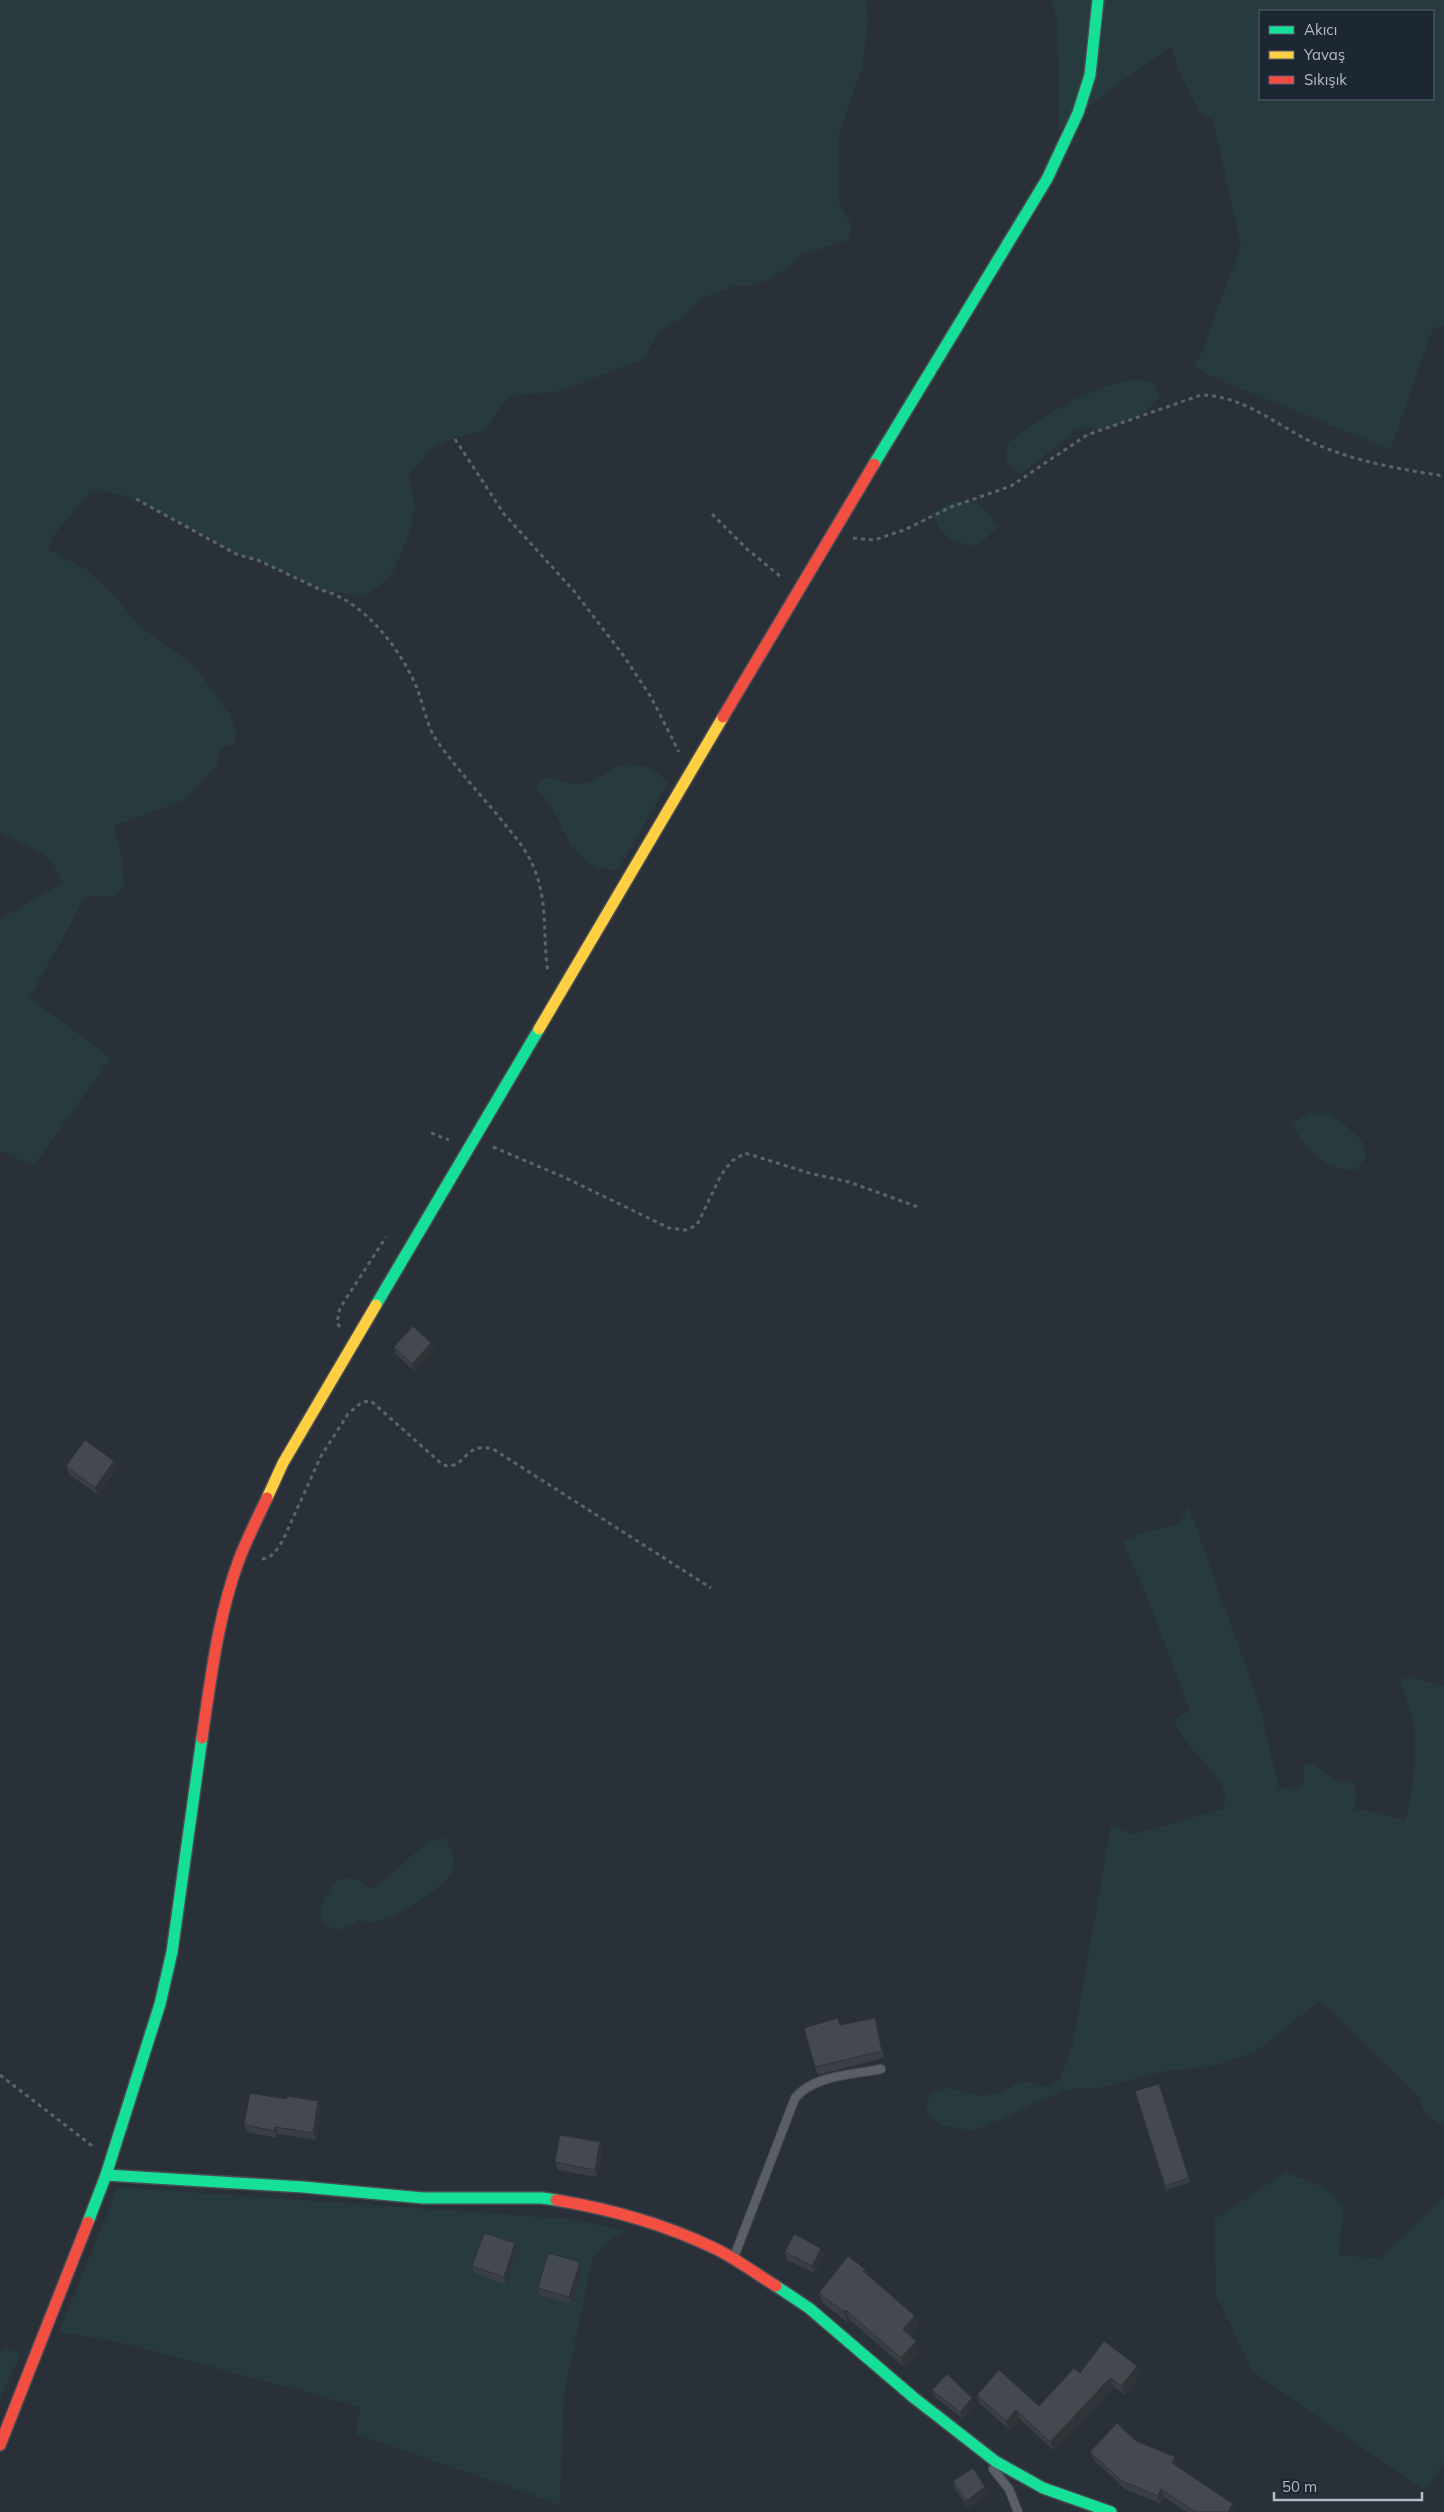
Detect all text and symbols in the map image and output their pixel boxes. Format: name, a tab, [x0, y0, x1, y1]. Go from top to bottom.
legend	[1259, 10, 1434, 100]
text: Akıcı	[1304, 20, 1337, 39]
text: Yavaş	[1303, 45, 1345, 64]
text: Sıkışık	[1304, 70, 1347, 89]
scale bar	[1274, 2470, 1422, 2502]
text: 50 m	[1282, 2477, 1317, 2496]

